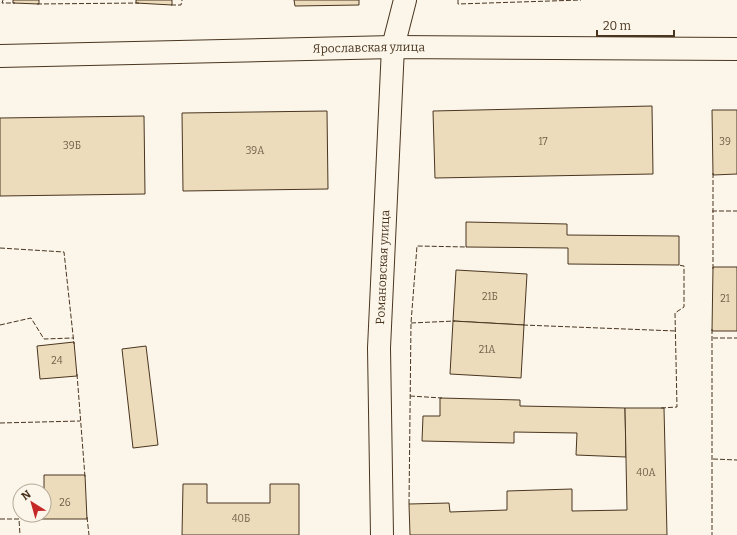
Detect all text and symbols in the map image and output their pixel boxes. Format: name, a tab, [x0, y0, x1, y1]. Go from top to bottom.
scale bar	[597, 12, 674, 38]
text: 20 m	[603, 19, 632, 33]
street label: Ярославская улица	[313, 40, 426, 56]
house number: 17	[539, 136, 547, 148]
house number: 39	[719, 136, 731, 148]
house number: 39Б	[63, 140, 81, 152]
house number: 39А	[246, 145, 265, 157]
street label: Романовская улица	[373, 209, 392, 325]
house number: 21Б	[482, 291, 498, 303]
house number: 21	[720, 293, 730, 305]
house number: 21А	[479, 344, 496, 356]
house number: 24	[51, 355, 63, 367]
house number: 40А	[636, 467, 657, 479]
north arrow	[12, 483, 52, 523]
text: N	[19, 487, 34, 503]
house number: 26	[59, 497, 71, 509]
house number: 40Б	[232, 513, 250, 525]

